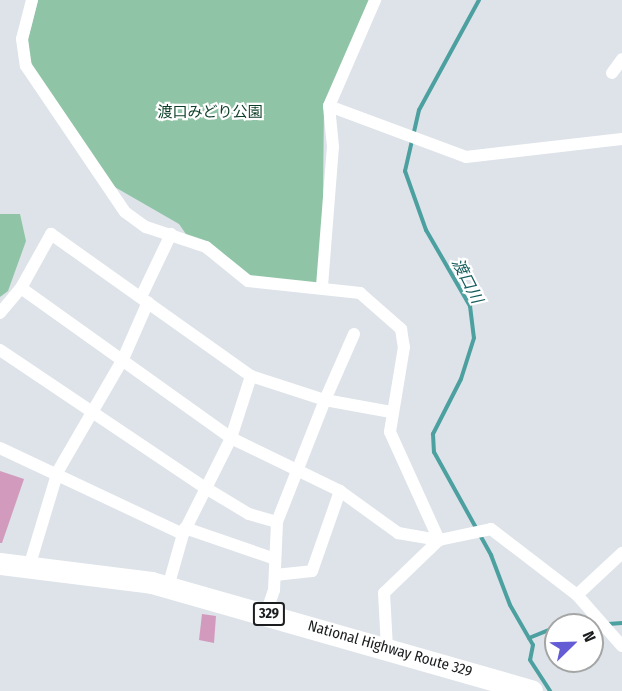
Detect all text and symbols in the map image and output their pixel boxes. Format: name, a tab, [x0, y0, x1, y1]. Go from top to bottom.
park label: 渡口みどり公園	[158, 104, 262, 122]
water label: 渡口川	[448, 255, 486, 307]
road number: 329	[252, 603, 286, 625]
north arrow	[544, 613, 604, 673]
street label: National Highway Route 329	[306, 617, 474, 681]
text: N	[579, 628, 600, 645]

